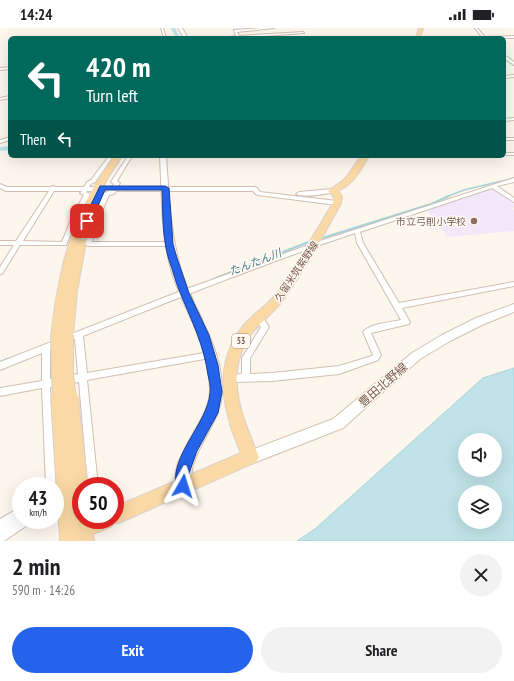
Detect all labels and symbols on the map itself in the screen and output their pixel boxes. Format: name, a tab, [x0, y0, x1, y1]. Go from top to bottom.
pin	[70, 204, 104, 238]
place label: 市立弓削小学校	[396, 215, 466, 228]
marker: 市立弓削小学校	[469, 216, 479, 226]
street label: 久留米筑紫野線	[271, 239, 321, 304]
water label: たんたん川	[227, 245, 284, 278]
road number: 53	[232, 334, 250, 348]
street label: 豊田北野線	[355, 359, 410, 410]
position arrow	[162, 465, 204, 507]
speed limit sign: 50	[72, 477, 124, 529]

